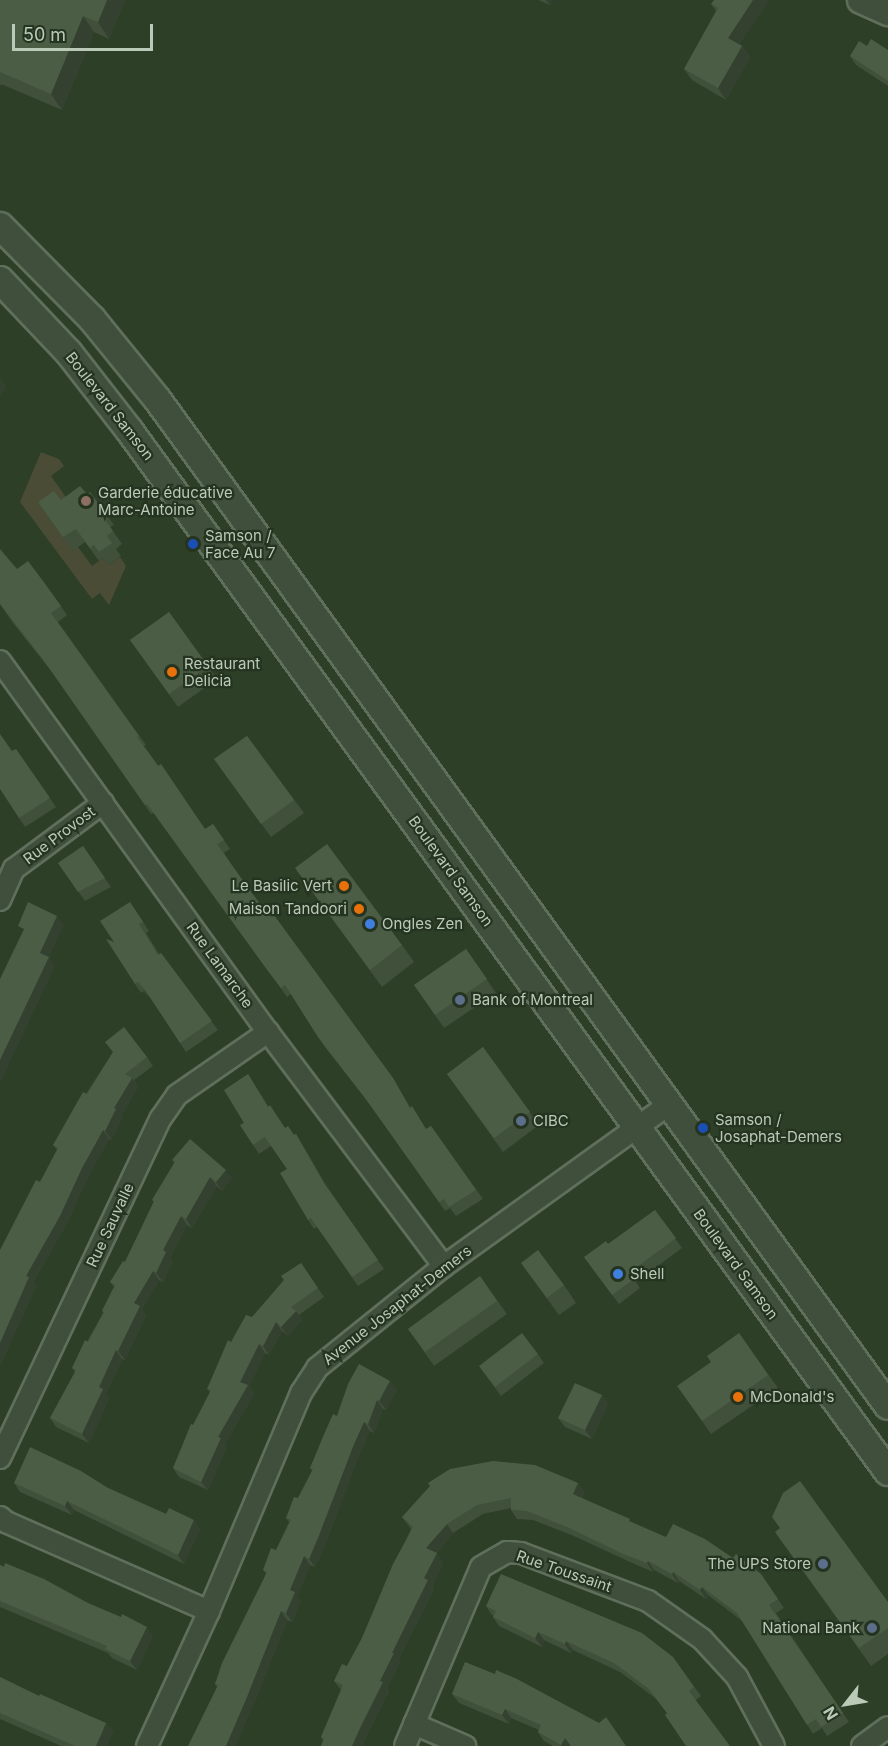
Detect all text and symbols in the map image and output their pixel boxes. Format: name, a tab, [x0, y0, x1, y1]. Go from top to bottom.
scale bar	[15, 12, 156, 50]
text: 50 m	[23, 24, 66, 45]
street label: Boulevard Samson	[62, 348, 158, 464]
place label: Garderie éducative Marc-Antoine	[98, 483, 233, 518]
marker: Garderie éducative Marc-Antoine	[79, 494, 93, 508]
place label: Samson / Face Au 7	[205, 526, 275, 561]
marker: Samson / Face Au 7	[186, 537, 200, 551]
place label: Restaurant Delicia	[184, 654, 260, 689]
marker: Restaurant Delicia	[165, 665, 179, 679]
street label: Rue Provost	[20, 802, 98, 868]
street label: Boulevard Samson	[405, 812, 497, 930]
place label: Le Basilic Vert	[232, 877, 332, 895]
marker: Le Basilic Vert	[337, 879, 351, 893]
place label: Maison Tandoori	[229, 900, 347, 918]
marker: Maison Tandoori	[352, 902, 366, 916]
place label: Ongles Zen	[382, 915, 463, 933]
marker: Ongles Zen	[363, 917, 377, 931]
street label: Rue Lamarche	[183, 919, 257, 1011]
place label: Bank of Montreal	[472, 991, 593, 1009]
marker: Bank of Montreal	[453, 993, 467, 1007]
place label: Samson / Josaphat-Demers	[715, 1110, 842, 1145]
place label: CIBC	[533, 1112, 569, 1130]
marker: CIBC	[514, 1114, 528, 1128]
marker: Samson / Josaphat-Demers	[696, 1121, 710, 1135]
street label: Rue Sauvalle	[83, 1180, 137, 1270]
street label: Boulevard Samson	[690, 1205, 782, 1323]
street label: Avenue Josaphat-Demers	[319, 1241, 475, 1369]
place label: Shell	[630, 1265, 665, 1283]
marker: Shell	[611, 1267, 625, 1281]
place label: McDonald's	[750, 1388, 834, 1406]
marker: McDonald's	[731, 1390, 745, 1404]
street label: Rue Toussaint	[514, 1546, 614, 1596]
place label: The UPS Store	[707, 1555, 811, 1573]
marker: The UPS Store	[816, 1557, 830, 1571]
place label: National Bank	[762, 1619, 860, 1637]
marker: National Bank	[865, 1621, 879, 1635]
north arrow	[816, 1674, 876, 1734]
text: N	[819, 1703, 842, 1724]

